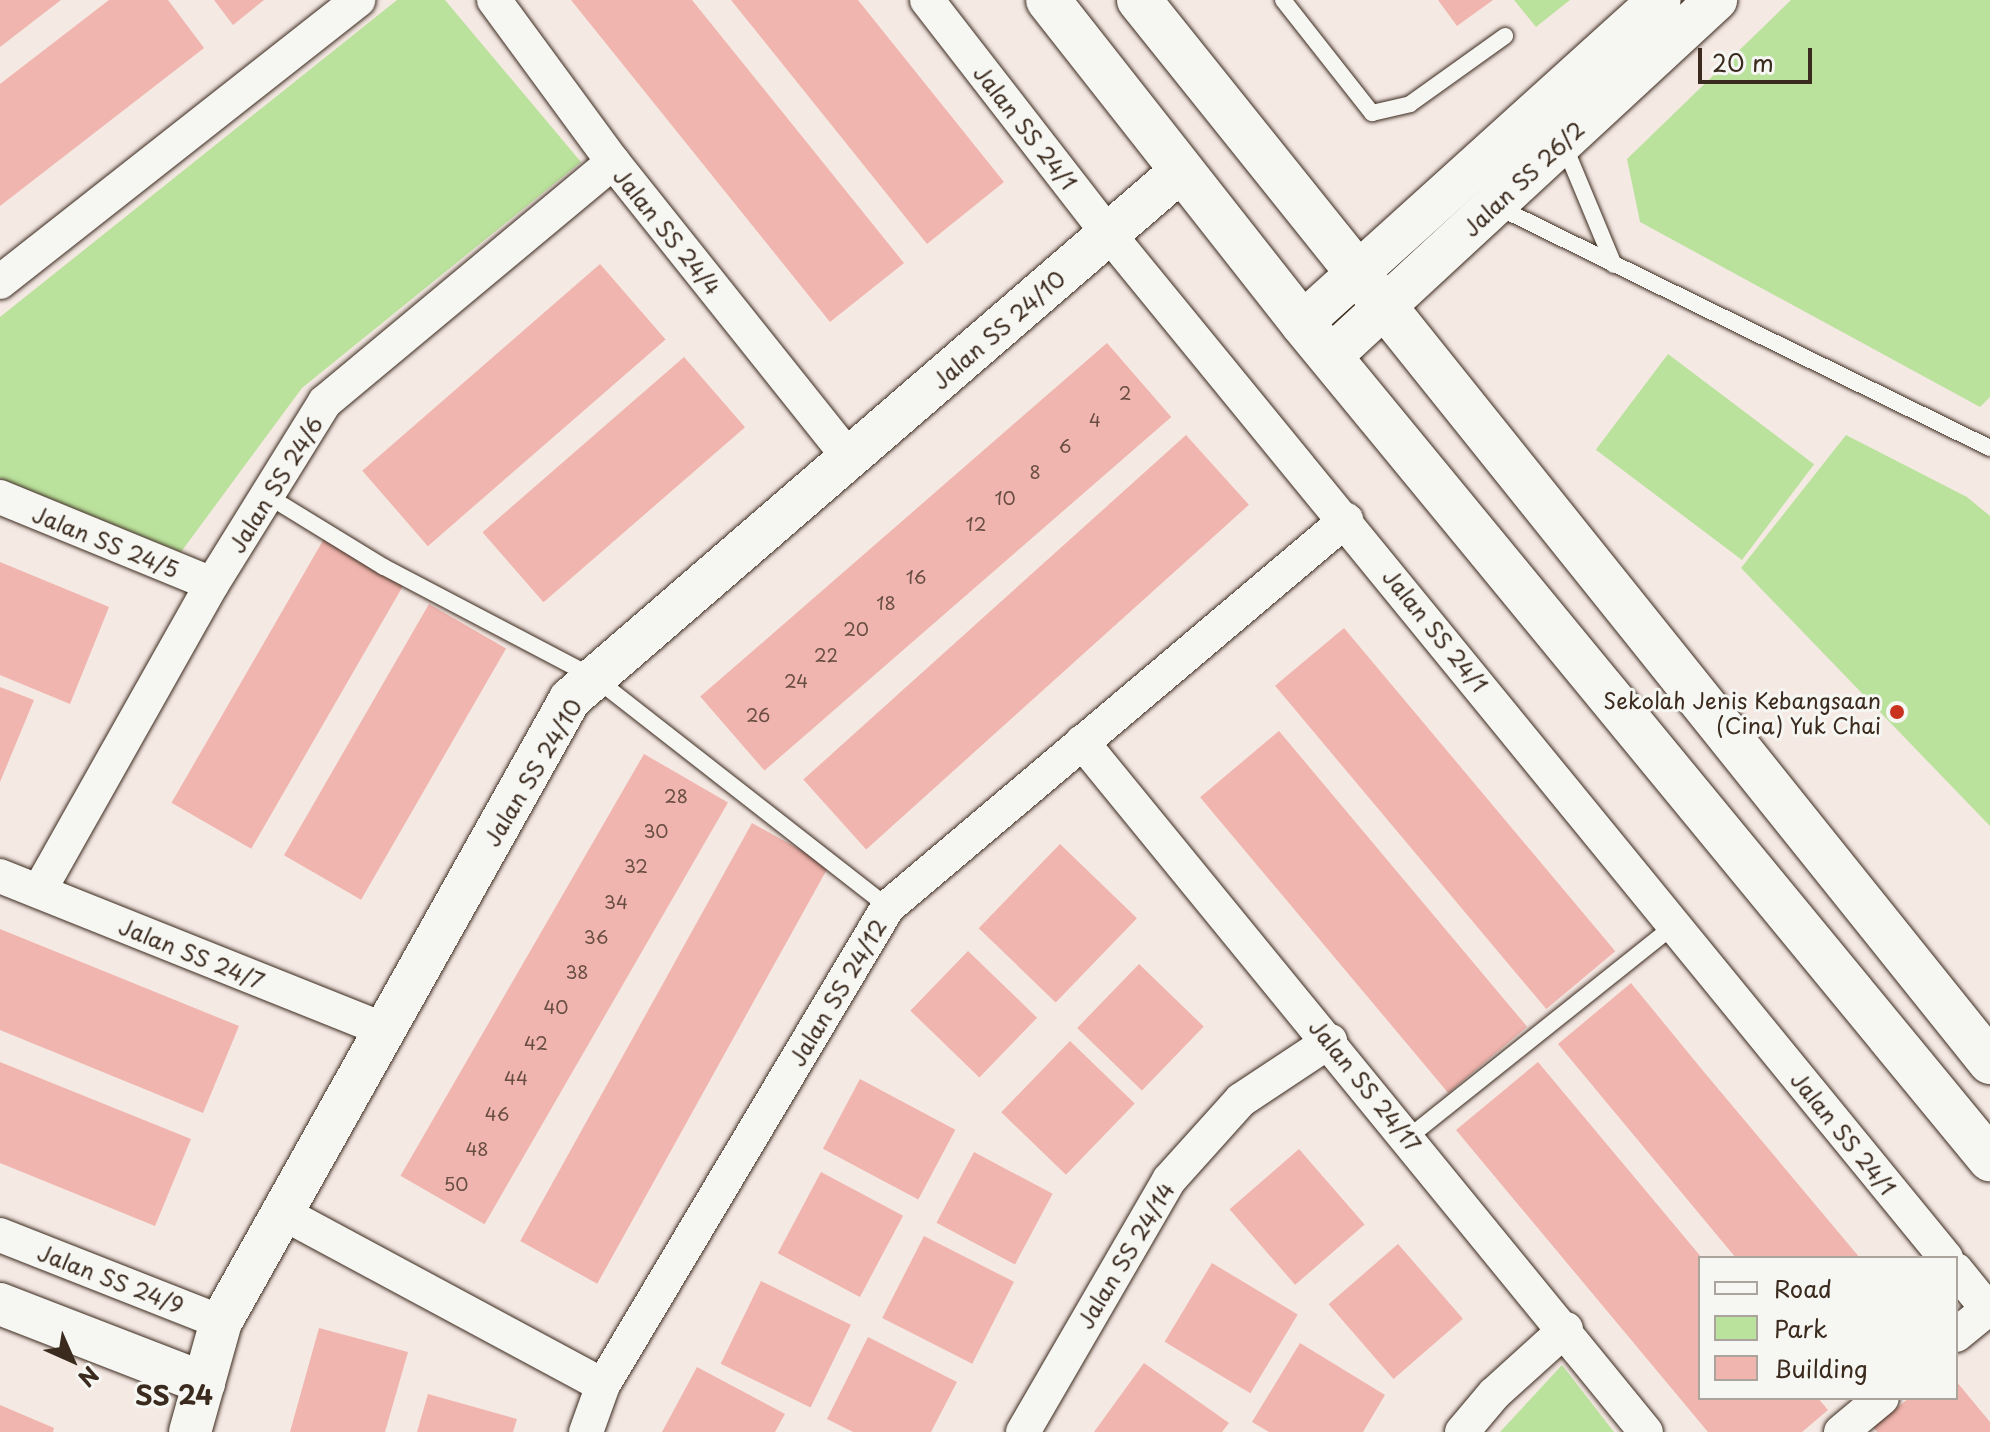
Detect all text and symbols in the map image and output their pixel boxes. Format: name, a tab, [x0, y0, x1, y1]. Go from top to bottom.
scale bar	[1702, 32, 1816, 82]
text: 20 m	[1712, 44, 1774, 80]
street label: Jalan SS 24/1	[970, 60, 1082, 194]
street label: Jalan SS 26/2	[1457, 115, 1589, 241]
street label: Jalan SS 24/4	[609, 163, 727, 299]
street label: Jalan SS 24/10	[927, 265, 1069, 393]
house number: 2	[1119, 382, 1131, 404]
house number: 4	[1089, 409, 1101, 431]
street label: Jalan SS 24/6	[223, 412, 327, 556]
house number: 6	[1059, 435, 1071, 457]
house number: 8	[1029, 461, 1041, 483]
house number: 10	[994, 487, 1016, 509]
street label: Jalan SS 24/5	[30, 500, 182, 582]
house number: 12	[966, 513, 986, 535]
street label: Jalan SS 24/1	[1379, 564, 1493, 696]
house number: 16	[906, 566, 926, 588]
house number: 18	[876, 592, 896, 614]
house number: 20	[843, 618, 869, 640]
house number: 22	[814, 644, 838, 666]
house number: 24	[784, 670, 808, 692]
place label: Sekolah Jenis Kebangsaan (Cina) Yuk Chai	[1604, 686, 1881, 738]
street label: Jalan SS 24/10	[478, 694, 586, 850]
marker: Sekolah Jenis Kebangsaan (Cina) Yuk Chai	[1888, 703, 1906, 721]
house number: 26	[746, 704, 770, 726]
house number: 28	[664, 785, 688, 807]
house number: 30	[643, 820, 669, 842]
house number: 32	[624, 855, 648, 877]
house number: 34	[604, 891, 628, 913]
street label: Jalan SS 24/7	[116, 912, 268, 994]
street label: Jalan SS 24/12	[783, 914, 891, 1070]
house number: 36	[584, 926, 608, 948]
house number: 38	[565, 961, 589, 983]
house number: 40	[543, 996, 569, 1018]
street label: Jalan SS 24/17	[1305, 1014, 1427, 1156]
house number: 42	[524, 1032, 548, 1054]
house number: 44	[504, 1067, 528, 1089]
street label: Jalan SS 24/1	[1787, 1067, 1901, 1199]
house number: 46	[485, 1103, 509, 1125]
house number: 48	[465, 1138, 489, 1160]
house number: 50	[444, 1173, 468, 1195]
street label: Jalan SS 24/14	[1071, 1178, 1179, 1332]
street label: Jalan SS 24/9	[35, 1238, 187, 1318]
legend	[1698, 1256, 1958, 1400]
text: Road	[1774, 1270, 1832, 1306]
text: Park	[1774, 1310, 1828, 1346]
north arrow	[32, 1320, 112, 1400]
text: Building	[1774, 1350, 1868, 1386]
text: N	[71, 1359, 107, 1395]
district label: SS 24	[136, 1379, 212, 1411]

